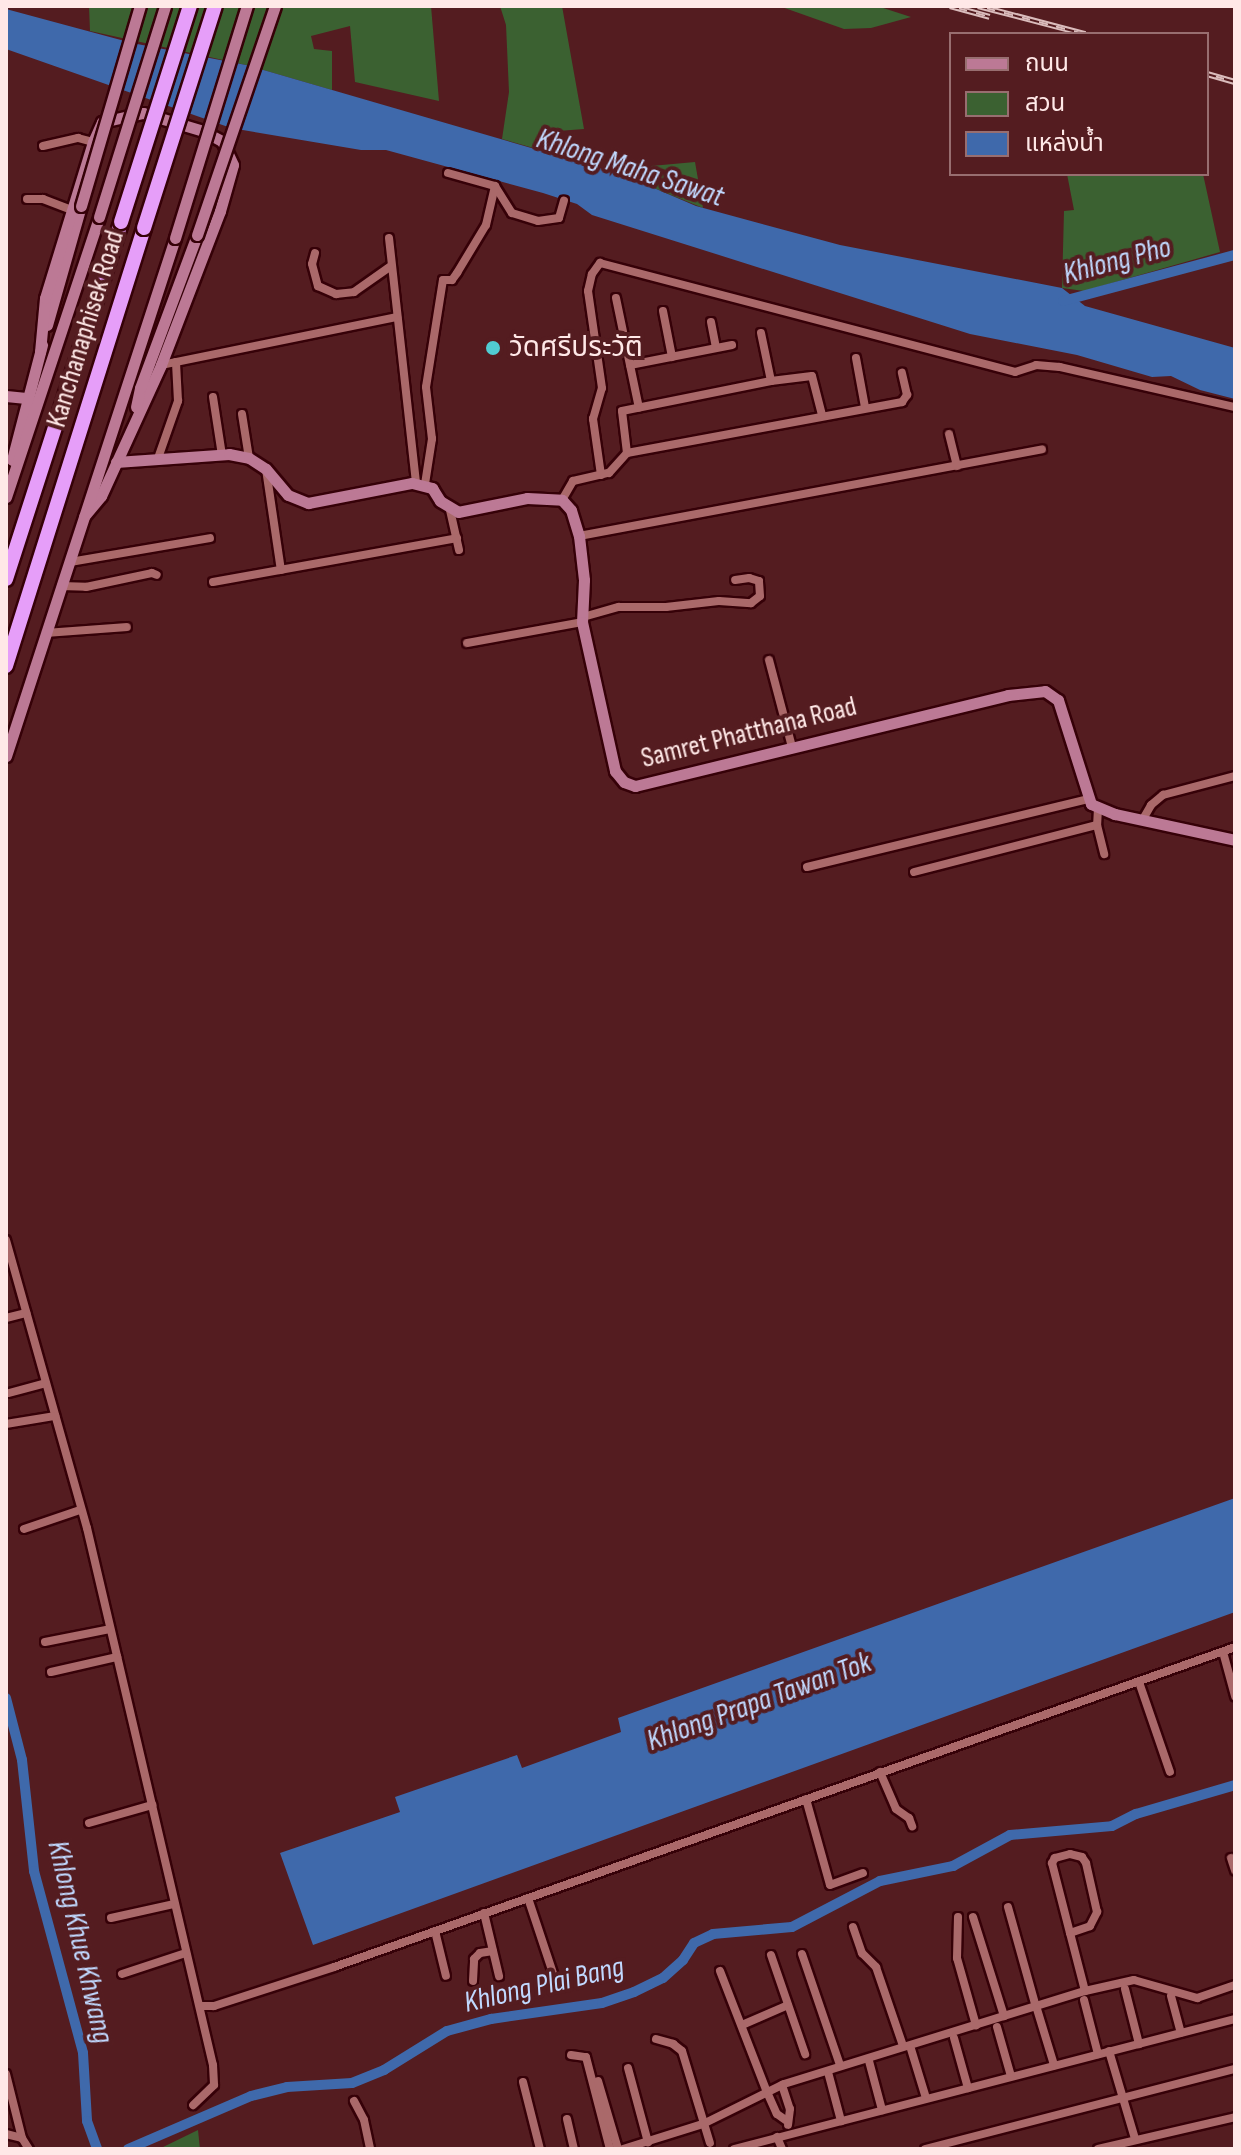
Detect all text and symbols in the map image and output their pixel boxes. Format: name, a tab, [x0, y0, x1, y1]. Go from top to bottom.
legend	[949, 32, 1209, 176]
text: ถนน	[1025, 49, 1069, 78]
text: สวน	[1025, 89, 1065, 118]
water label: Khlong Maha Sawat	[532, 121, 728, 215]
text: แหล่งน้ำ	[1025, 129, 1104, 158]
street label: Kanchanaphisek Road	[40, 227, 132, 431]
water label: Khlong Pho	[1059, 229, 1175, 293]
place label: วัดศรีประวัติ	[509, 331, 643, 365]
marker: วัดศรีประวัติ	[484, 339, 502, 357]
street label: Samret Phatthana Road	[638, 690, 860, 776]
water label: Khlong Prapa Tawan Tok	[642, 1645, 876, 1759]
water label: Khlong Khue Khwang	[39, 1837, 121, 2047]
water label: Khlong Plai Bang	[460, 1949, 628, 2021]

